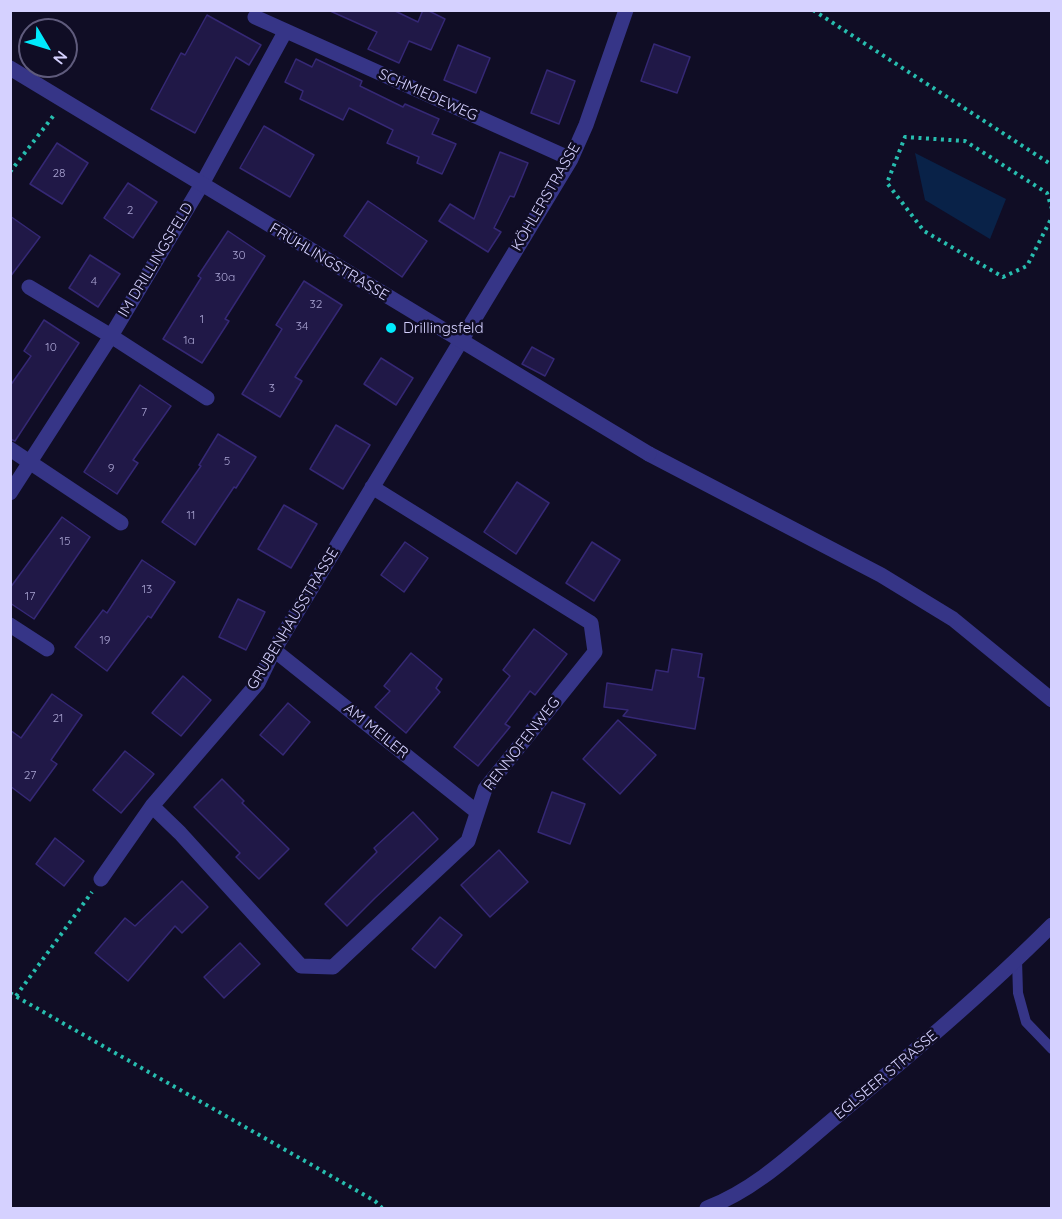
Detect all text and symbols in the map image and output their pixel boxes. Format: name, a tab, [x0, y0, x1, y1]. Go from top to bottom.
north arrow	[18, 18, 78, 78]
text: N	[49, 47, 72, 69]
street label: SCHMIEDEWEG	[376, 65, 480, 125]
street label: KÖHLERSTRASSE	[508, 140, 584, 254]
house number: 28	[52, 166, 66, 180]
street label: IM DRILLINGSFELD	[115, 200, 197, 320]
house number: 2	[127, 203, 133, 217]
street label: FRÜHLINGSTRASSE	[266, 219, 392, 305]
house number: 30	[232, 248, 246, 262]
house number: 30a	[215, 270, 235, 284]
house number: 4	[91, 274, 97, 288]
house number: 32	[310, 297, 322, 311]
house number: 1	[200, 312, 204, 326]
house number: 34	[296, 319, 308, 333]
place label: Drillingsfeld	[403, 319, 483, 337]
marker: Drillingsfeld	[384, 321, 398, 335]
house number: 1a	[183, 333, 195, 347]
house number: 10	[45, 340, 57, 354]
house number: 3	[269, 381, 275, 395]
house number: 7	[141, 405, 147, 419]
house number: 5	[224, 454, 230, 468]
house number: 9	[108, 461, 114, 475]
house number: 11	[187, 508, 195, 522]
house number: 15	[60, 534, 70, 548]
street label: GRUBENHAUSSTRASSE	[244, 545, 342, 693]
house number: 13	[142, 582, 152, 596]
house number: 17	[25, 589, 35, 603]
house number: 19	[99, 633, 111, 647]
street label: RENNOFENWEG	[480, 694, 564, 794]
street label: AM MEILER	[340, 700, 412, 762]
house number: 21	[52, 711, 64, 725]
house number: 27	[24, 768, 36, 782]
street label: EGLSEER STRASSE	[831, 1027, 941, 1123]

